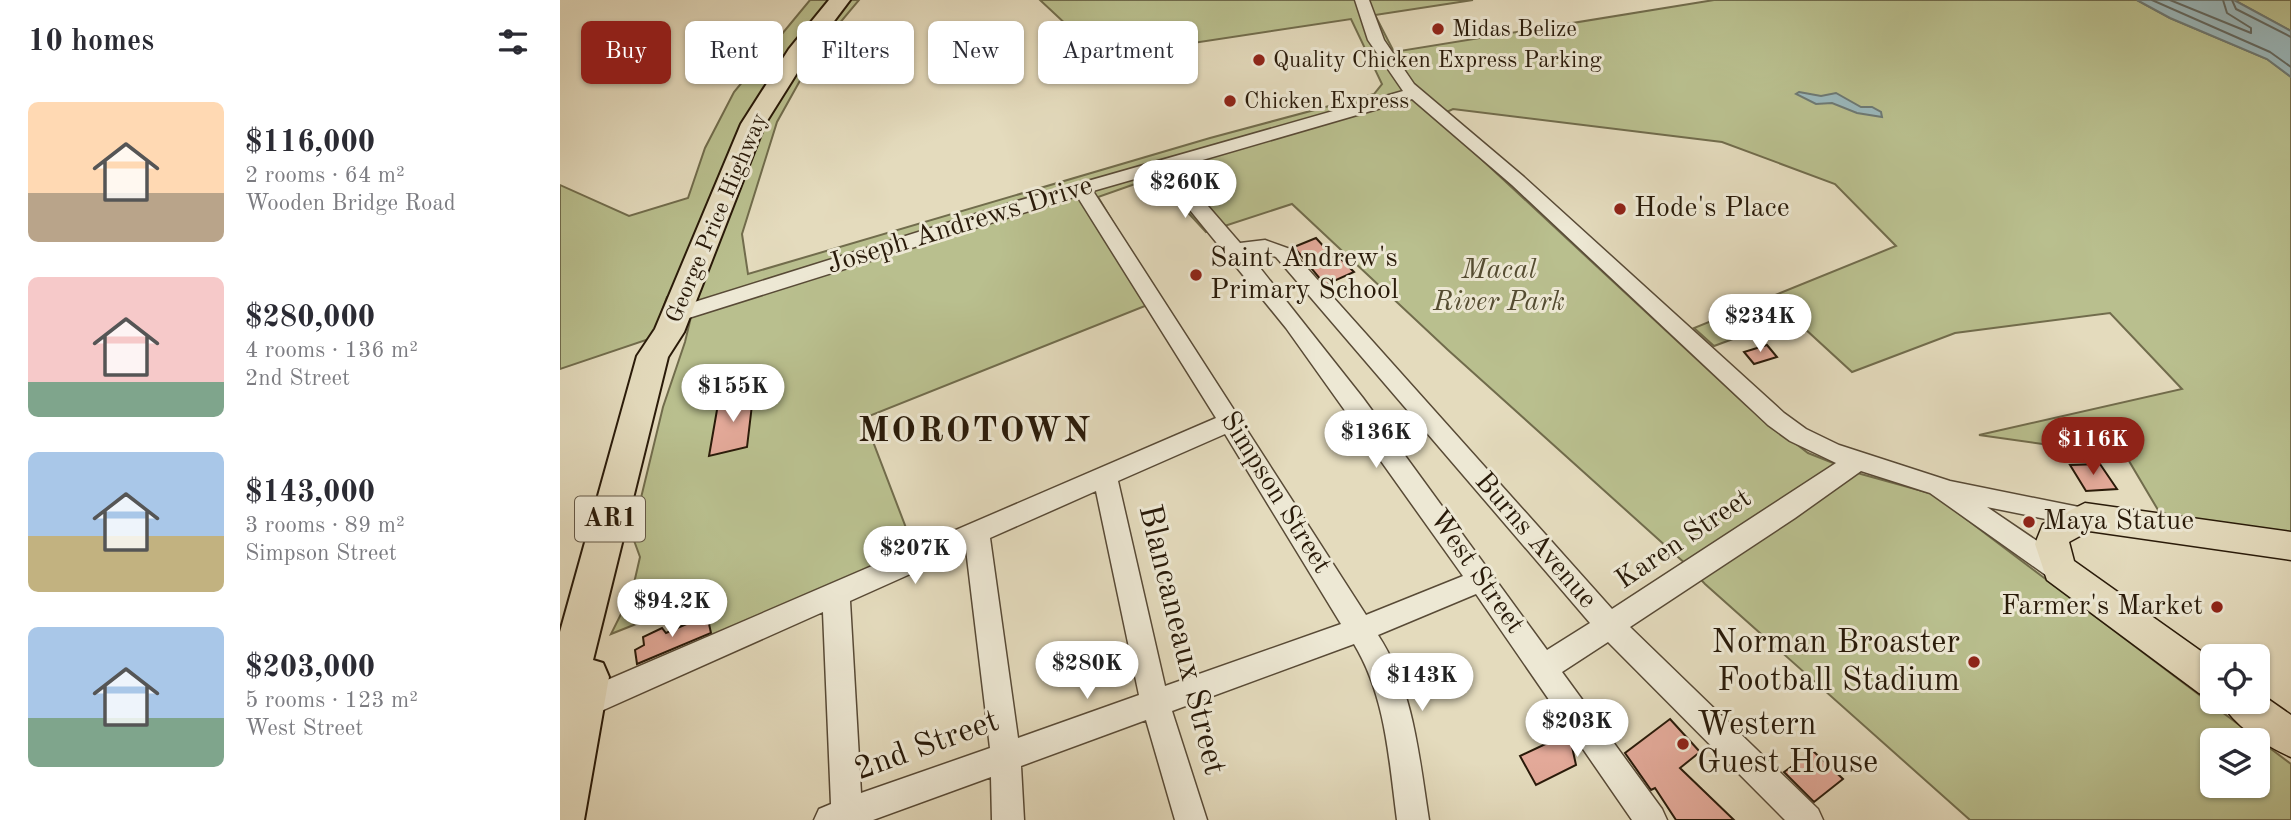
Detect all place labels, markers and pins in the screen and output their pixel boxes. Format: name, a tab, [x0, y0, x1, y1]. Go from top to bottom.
place label: Midas Belize	[1452, 18, 1577, 41]
marker: Midas Belize	[1430, 21, 1446, 37]
place label: Quality Chicken Express Parking	[1273, 49, 1603, 72]
marker: Quality Chicken Express Parking	[1251, 52, 1267, 68]
place label: Chicken Express	[1244, 90, 1409, 113]
marker: Chicken Express	[1222, 93, 1238, 109]
pin: $260K	[1136, 160, 1234, 220]
place label: Hode's Place	[1634, 195, 1790, 223]
marker: Hode's Place	[1612, 201, 1628, 217]
place label: Saint Andrew's Primary School	[1210, 245, 1398, 305]
marker: Saint Andrew's Primary School	[1188, 267, 1204, 283]
pin: $234K	[1711, 294, 1809, 354]
pin: $155K	[684, 364, 782, 424]
pin: $136K	[1327, 410, 1425, 470]
pin: $116K	[2044, 418, 2142, 477]
place label: Maya Statue	[2043, 508, 2194, 536]
marker: Maya Statue	[2021, 514, 2037, 530]
pin: $207K	[866, 526, 964, 586]
pin: $94.2K	[615, 580, 729, 639]
place label: Farmer's Market	[2001, 593, 2203, 621]
marker: Farmer's Market	[2209, 599, 2225, 615]
place label: Norman Broaster Football Stadium	[1712, 627, 1960, 698]
pin: $280K	[1038, 642, 1136, 701]
pin: $143K	[1373, 654, 1471, 713]
marker: Norman Broaster Football Stadium	[1966, 654, 1982, 670]
pin: $203K	[1528, 700, 1626, 759]
place label: Western Guest House	[1697, 709, 1878, 780]
marker: Western Guest House	[1675, 736, 1691, 752]

